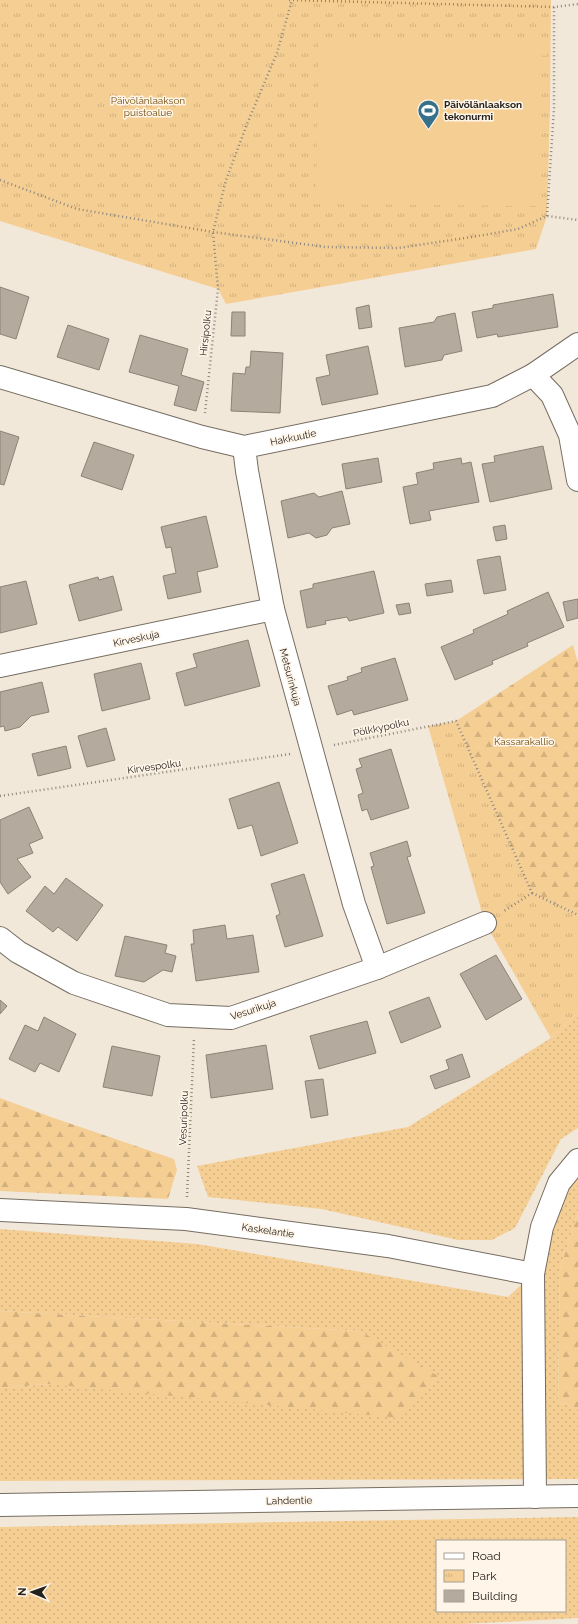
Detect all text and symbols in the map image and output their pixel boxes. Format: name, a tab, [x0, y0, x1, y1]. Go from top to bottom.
park label: Päivölänlaakson puistoalue	[111, 95, 185, 118]
sports icon: Päivölänlaakson tekonurmi	[415, 97, 441, 130]
place label: Päivölänlaakson tekonurmi	[444, 99, 522, 122]
street label: Hirsipolku	[198, 309, 213, 357]
street label: Hakkuutie	[269, 427, 317, 448]
street label: Kirveskuja	[112, 628, 160, 649]
street label: Metsurinkuja	[278, 647, 303, 707]
street label: Pölkkypolku	[352, 716, 410, 739]
park label: Kassarakallio	[494, 736, 554, 747]
street label: Kirvespolku	[127, 757, 182, 776]
street label: Vesurikuja	[229, 997, 277, 1022]
street label: Vesuripolku	[177, 1091, 190, 1145]
street label: Kaskelantie	[241, 1221, 295, 1240]
street label: Lahdentie	[266, 1495, 312, 1506]
legend	[436, 1540, 566, 1612]
text: Road	[472, 1549, 501, 1563]
text: Park	[472, 1569, 497, 1583]
north arrow	[12, 1572, 52, 1612]
text: N	[16, 1587, 29, 1596]
text: Building	[472, 1589, 518, 1603]

